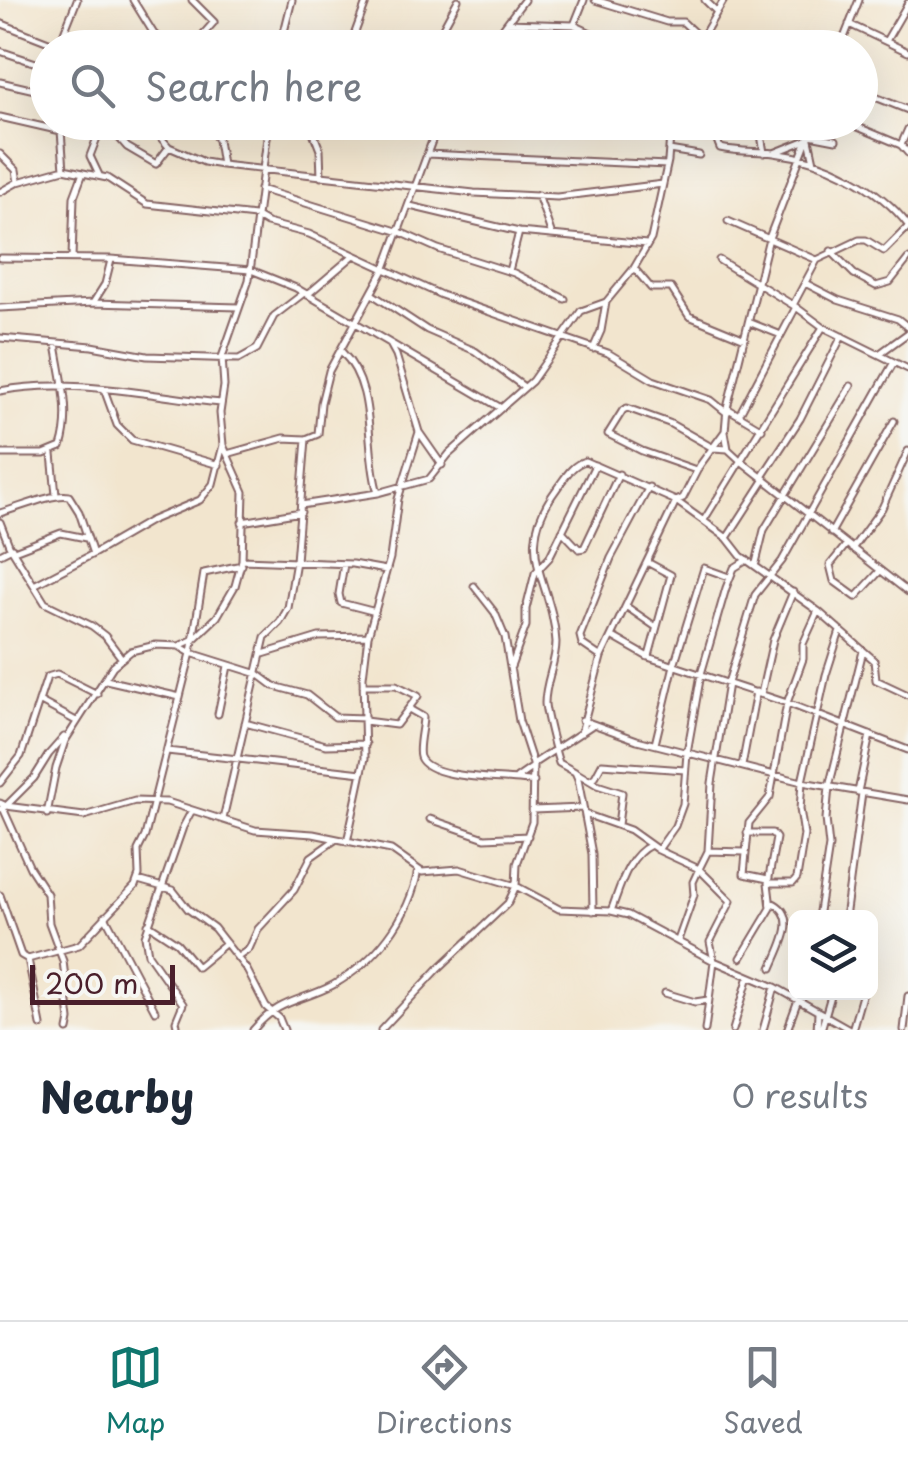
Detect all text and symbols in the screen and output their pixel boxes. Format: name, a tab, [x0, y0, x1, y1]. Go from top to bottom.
search box	[30, 30, 878, 140]
text: Search here	[145, 57, 362, 114]
icon: search	[65, 58, 120, 113]
map controls	[788, 910, 878, 1000]
button: layers	[788, 910, 878, 1000]
scale bar	[30, 960, 175, 1004]
text: 200 m	[45, 961, 138, 1004]
text: Nearby	[40, 1064, 194, 1127]
text: 0 results	[732, 1071, 868, 1119]
tab: Map	[105, 1340, 165, 1443]
tab: Directions	[376, 1340, 512, 1443]
tab: Saved	[723, 1340, 803, 1443]

